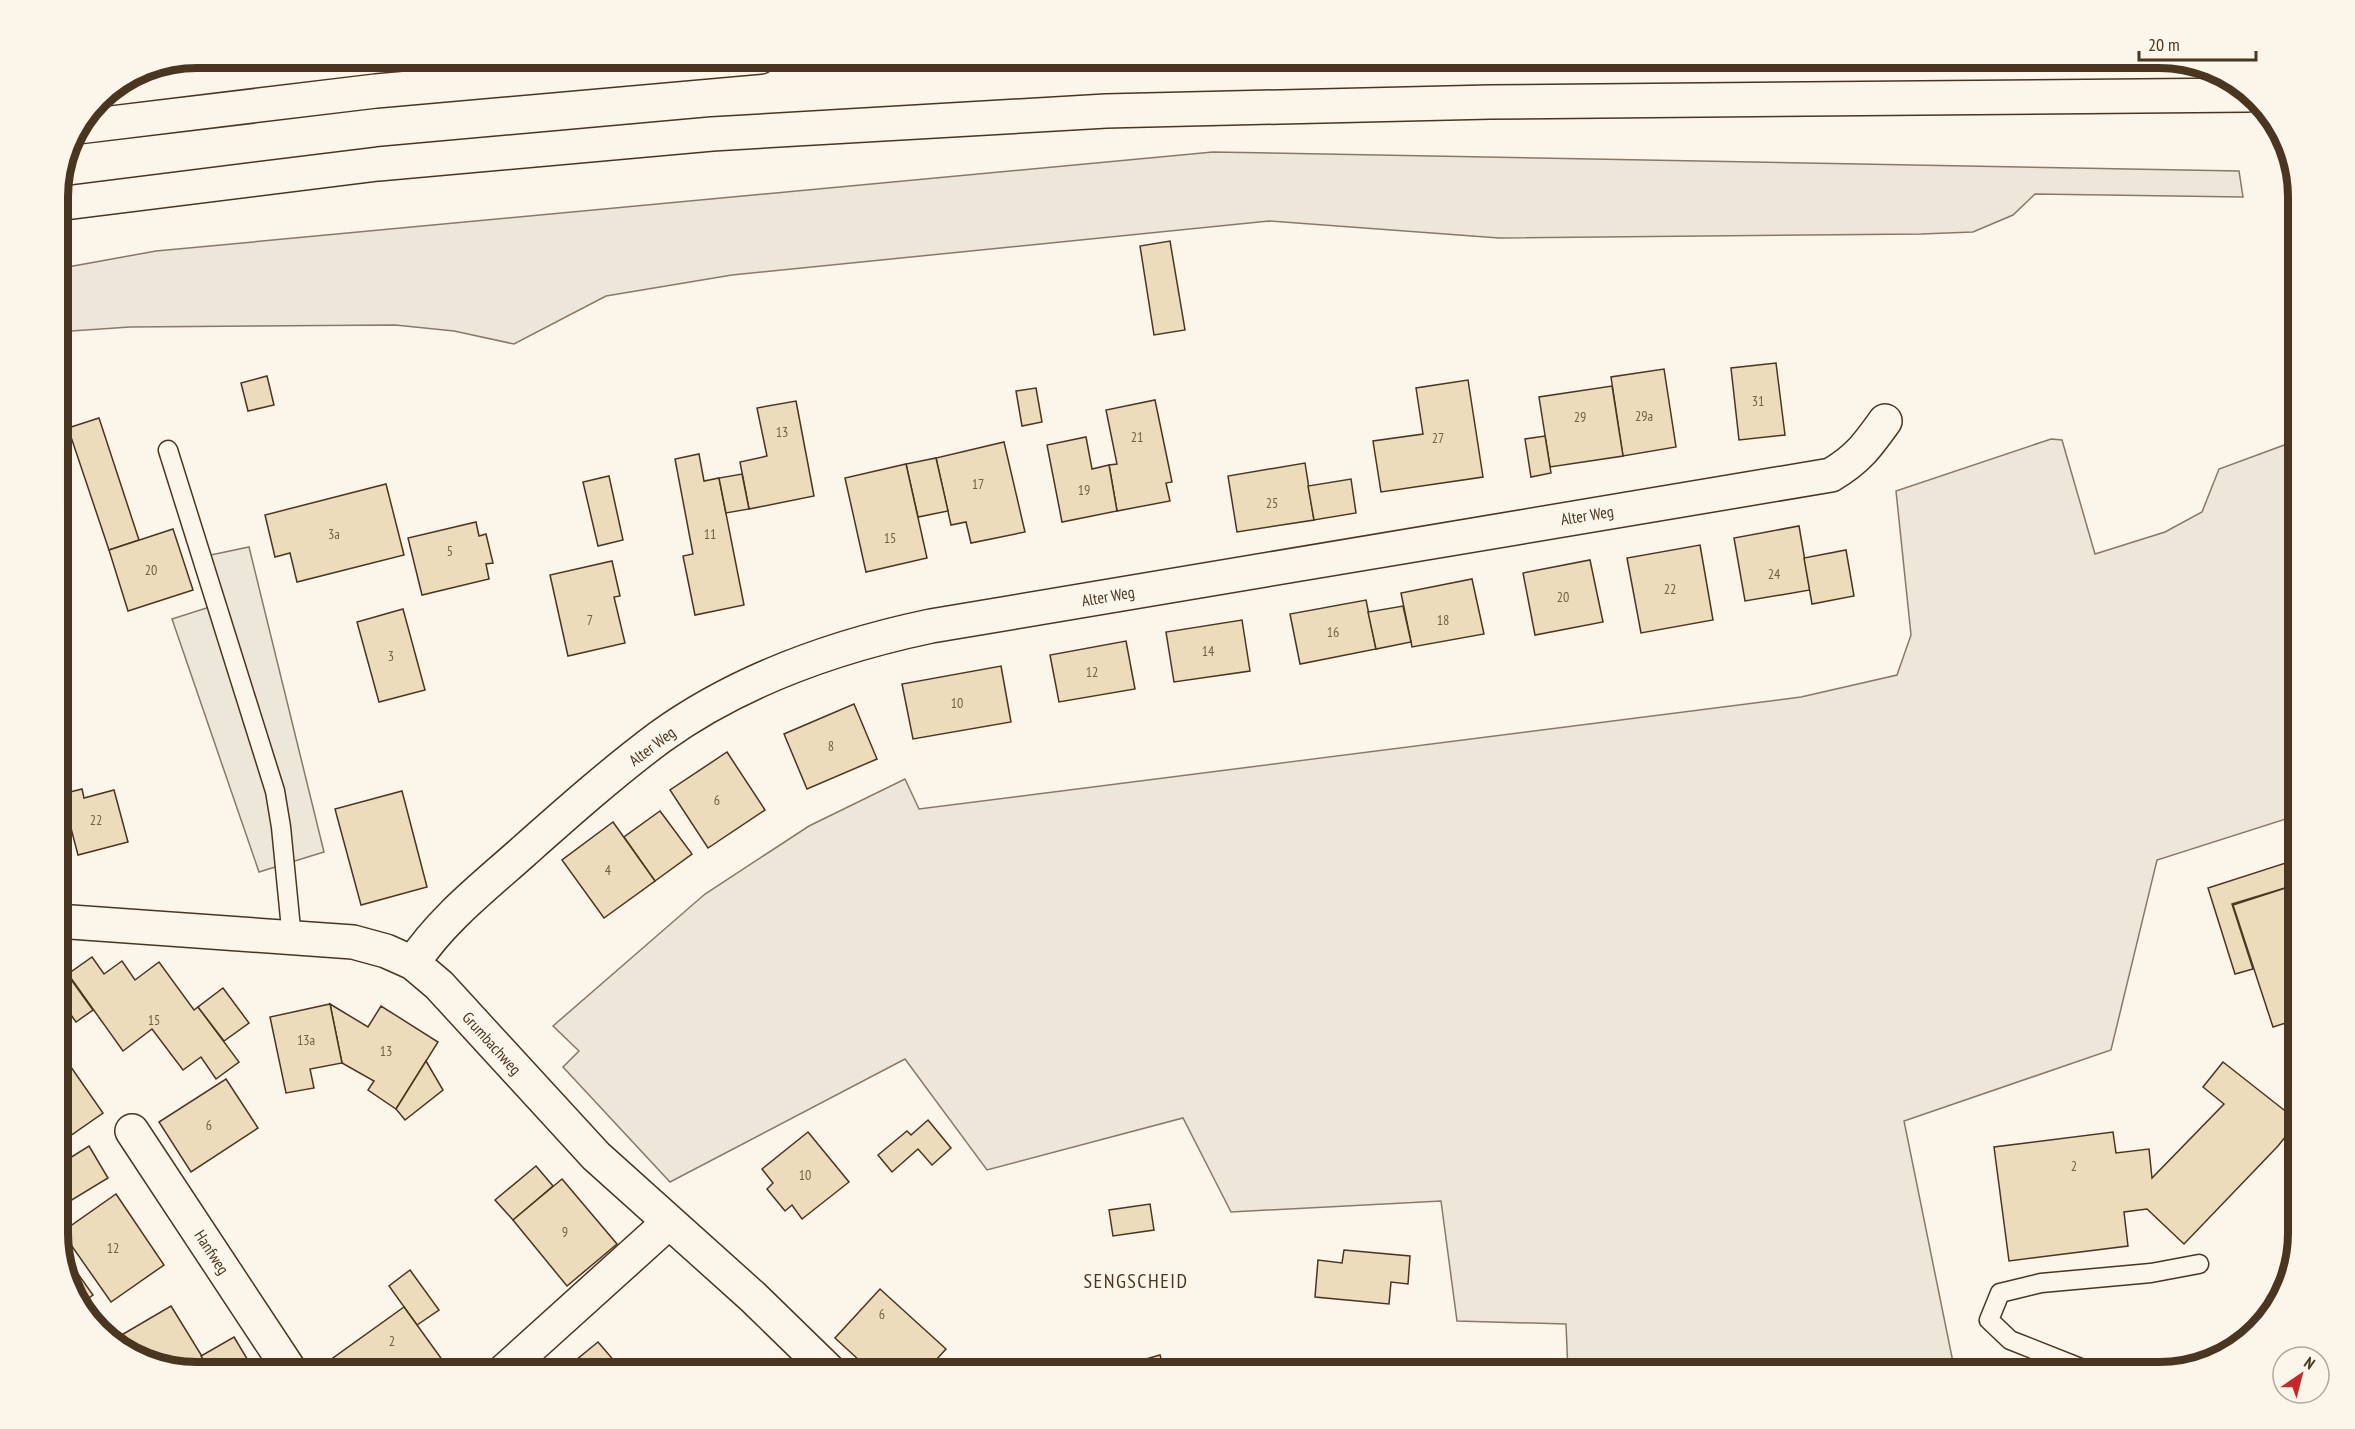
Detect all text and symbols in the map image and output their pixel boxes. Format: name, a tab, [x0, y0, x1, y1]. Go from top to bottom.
scale bar	[2139, 24, 2256, 62]
text: 20 m	[2148, 33, 2180, 56]
house number: 31	[1752, 392, 1764, 410]
house number: 29a	[1635, 407, 1653, 425]
house number: 29	[1574, 408, 1586, 426]
house number: 13	[776, 423, 788, 441]
house number: 21	[1131, 428, 1143, 446]
house number: 27	[1432, 429, 1444, 447]
house number: 17	[972, 475, 984, 493]
house number: 19	[1078, 481, 1090, 499]
house number: 25	[1266, 494, 1278, 512]
street label: Alter Weg	[1559, 501, 1615, 529]
house number: 3a	[328, 525, 340, 543]
house number: 11	[704, 525, 716, 543]
house number: 15	[884, 529, 896, 547]
house number: 5	[447, 542, 453, 560]
house number: 20	[145, 561, 157, 579]
house number: 24	[1768, 565, 1781, 583]
house number: 22	[1664, 580, 1676, 598]
street label: Alter Weg	[1080, 582, 1136, 610]
house number: 20	[1557, 588, 1569, 606]
house number: 7	[587, 611, 593, 629]
house number: 18	[1437, 611, 1449, 629]
house number: 16	[1327, 623, 1339, 641]
house number: 14	[1202, 642, 1215, 660]
house number: 3	[388, 647, 394, 665]
house number: 12	[1086, 663, 1098, 681]
house number: 10	[951, 694, 963, 712]
street label: Alter Weg	[625, 722, 679, 770]
house number: 8	[828, 737, 834, 755]
house number: 6	[714, 791, 720, 809]
house number: 22	[90, 811, 102, 829]
house number: 4	[605, 861, 612, 879]
street label: Grumbachweg	[458, 1007, 526, 1079]
house number: 15	[148, 1011, 160, 1029]
house number: 13a	[297, 1031, 315, 1049]
house number: 13	[380, 1042, 392, 1060]
house number: 6	[206, 1116, 212, 1134]
house number: 2	[2071, 1157, 2077, 1175]
house number: 10	[799, 1166, 811, 1184]
house number: 9	[562, 1223, 568, 1241]
street label: Hanfweg	[190, 1226, 234, 1278]
house number: 12	[107, 1239, 119, 1257]
district label: SENGSCHEID	[1084, 1268, 1188, 1294]
house number: 6	[879, 1305, 885, 1323]
house number: 2	[389, 1332, 395, 1350]
north arrow	[2271, 1345, 2331, 1405]
text: N	[2300, 1352, 2319, 1373]

